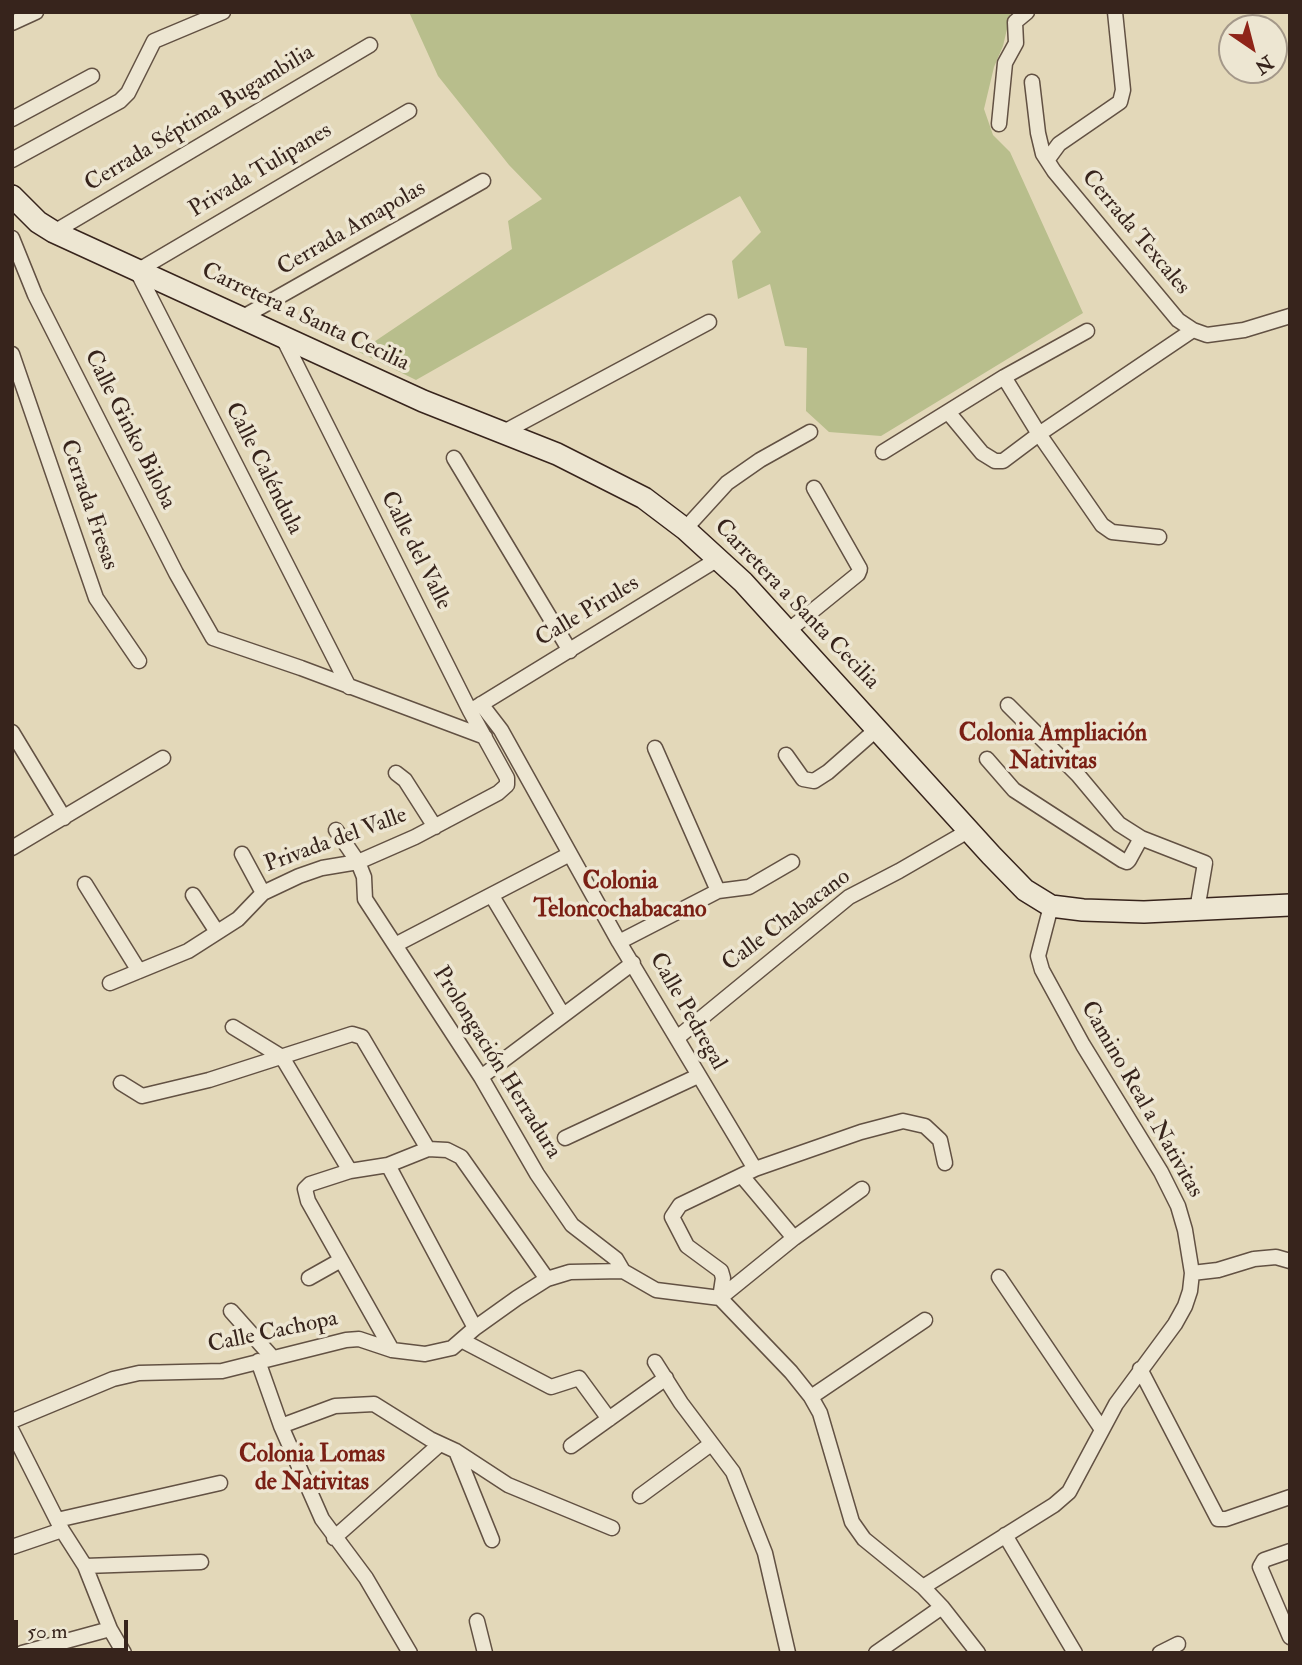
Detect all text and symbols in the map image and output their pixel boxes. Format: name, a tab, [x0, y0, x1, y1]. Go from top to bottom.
north arrow	[1218, 14, 1288, 84]
street label: Cerrada Séptima Bugambilia	[80, 40, 320, 198]
text: N	[1250, 50, 1278, 79]
street label: Privada Tulipanes	[185, 118, 337, 224]
street label: Cerrada Texcales	[1075, 165, 1195, 301]
street label: Cerrada Amapolas	[273, 175, 431, 283]
street label: Carretera a Santa Cecilia	[197, 258, 413, 378]
street label: Calle Ginko Biloba	[77, 346, 181, 514]
street label: Calle Caléndula	[218, 398, 308, 540]
street label: Cerrada Fresas	[53, 436, 123, 574]
street label: Calle del Valle	[373, 487, 457, 615]
street label: Carretera a Santa Cecilia	[708, 514, 884, 696]
street label: Calle Pirules	[531, 570, 645, 654]
district label: Colonia Ampliación Nativitas	[959, 721, 1147, 777]
street label: Privada del Valle	[261, 802, 411, 880]
street label: Calle Chabacano	[718, 864, 856, 978]
district label: Colonia Teloncochabacano	[533, 869, 707, 925]
street label: Calle Pedregal	[642, 948, 732, 1076]
street label: Prolongación Herradura	[426, 962, 566, 1164]
street label: Camino Real a Nativitas	[1074, 997, 1208, 1203]
street label: Calle Cachopa	[206, 1306, 340, 1360]
district label: Colonia Lomas de Nativitas	[239, 1442, 385, 1498]
scale bar	[18, 1606, 131, 1650]
text: 50 m	[27, 1618, 68, 1645]

